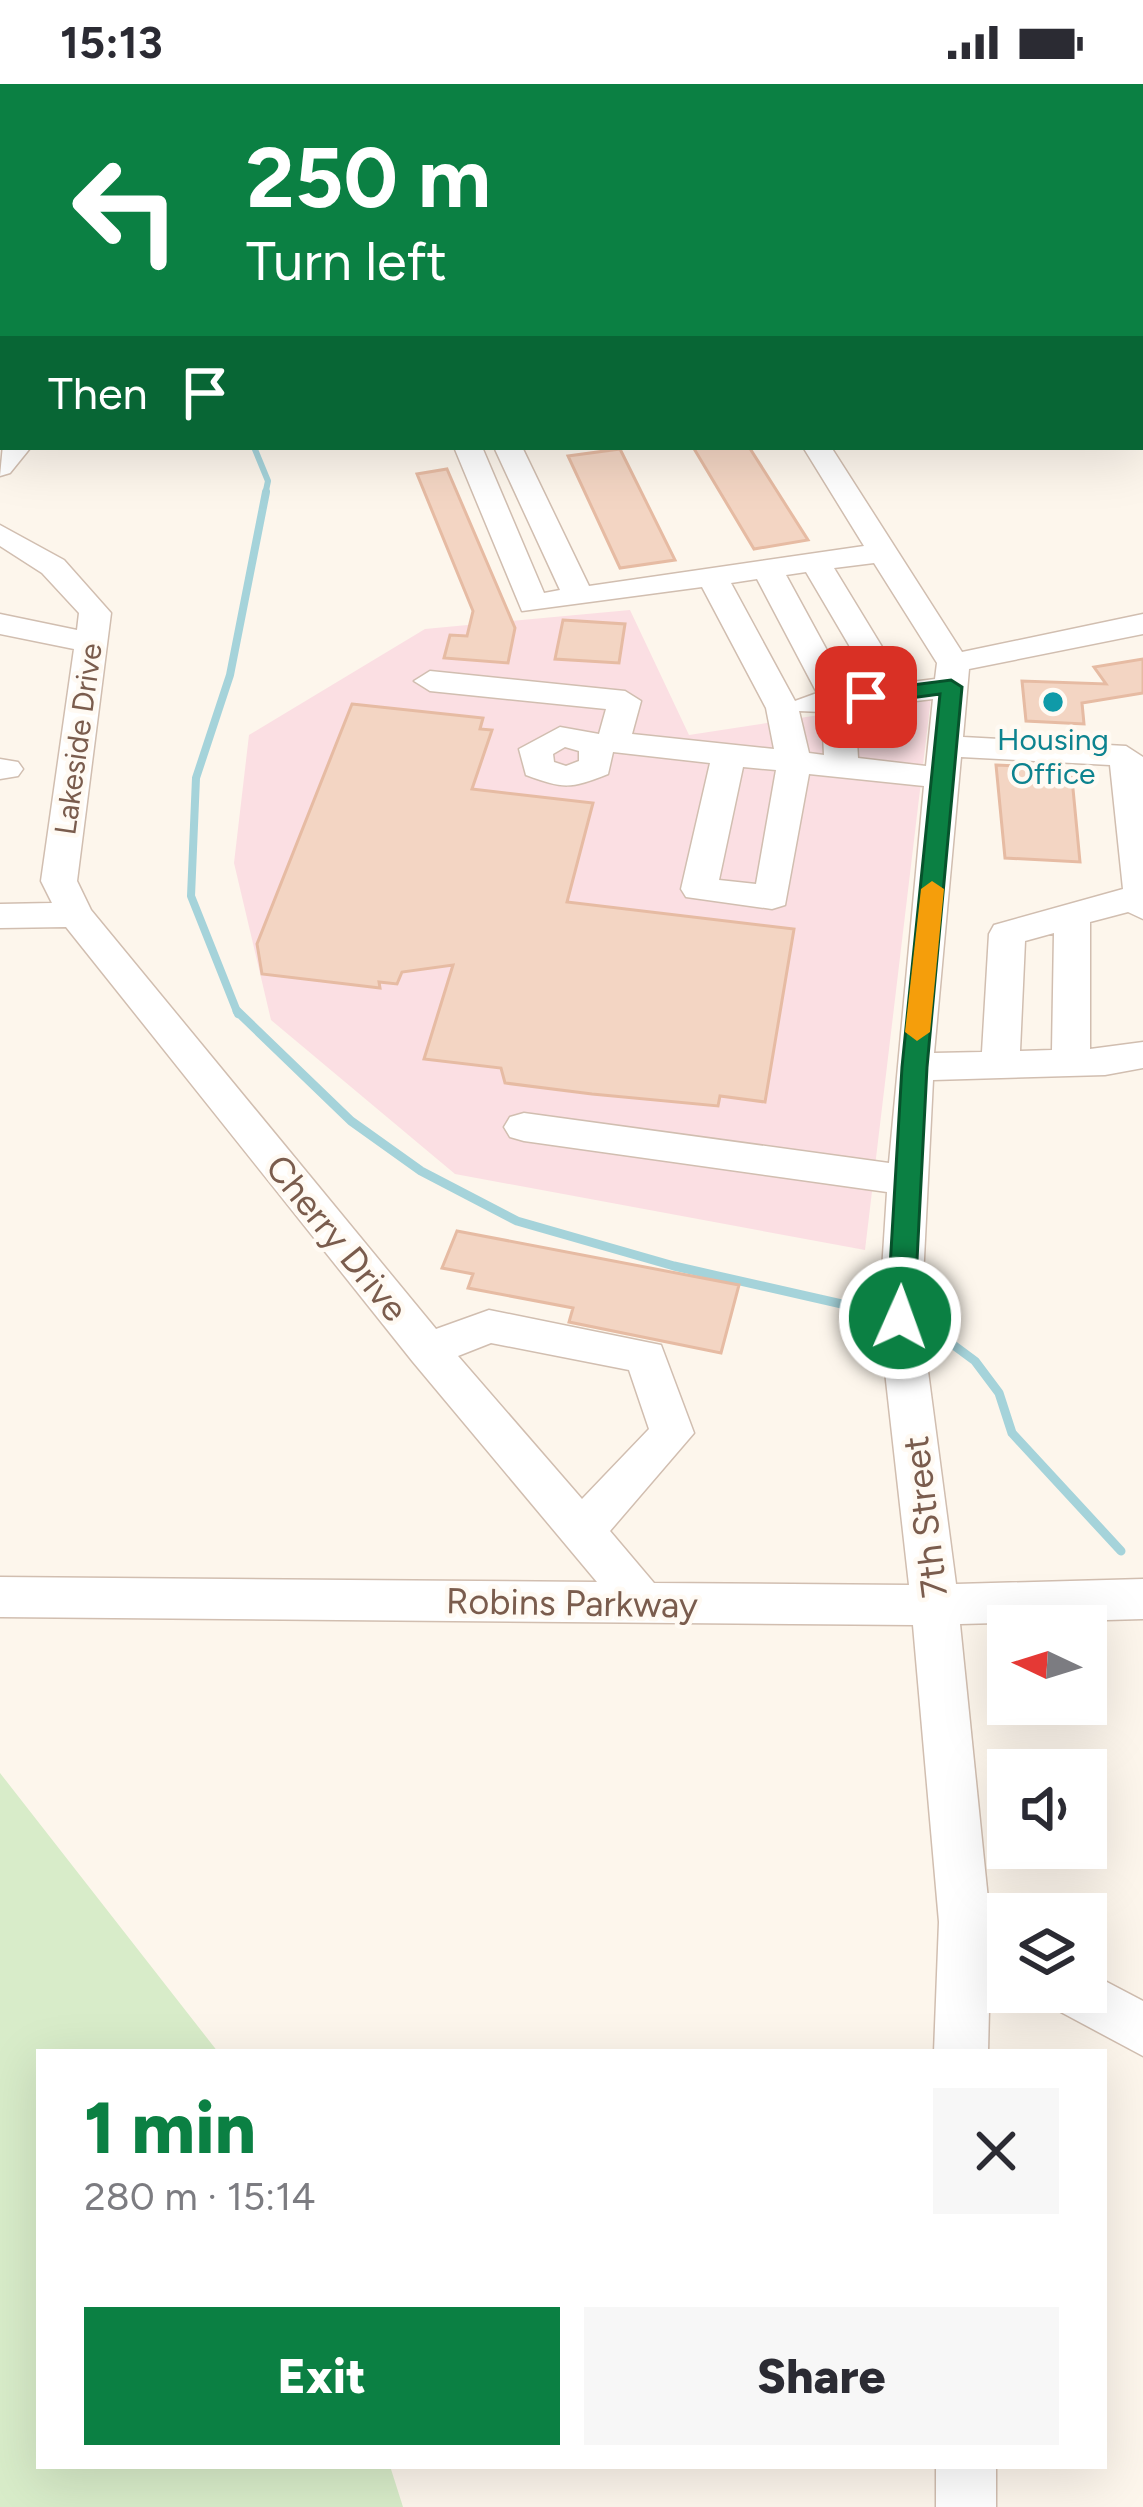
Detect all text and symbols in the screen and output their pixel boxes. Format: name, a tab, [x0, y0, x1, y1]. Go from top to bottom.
text: 15:13	[60, 15, 163, 69]
text: 250 m	[246, 127, 491, 228]
icon: left	[48, 132, 204, 288]
text: Turn left	[246, 229, 447, 294]
icon: arrive	[172, 360, 238, 426]
text: Then	[48, 366, 148, 420]
street label: Lakeside Drive	[46, 641, 110, 837]
pin	[815, 646, 917, 748]
icon: arrive	[833, 664, 899, 730]
marker: Housing Office	[1040, 689, 1066, 715]
place label: Housing Office	[997, 721, 1109, 792]
street label: Cherry Drive	[257, 1146, 417, 1330]
position arrow	[837, 1255, 963, 1381]
street label: 7th Street	[894, 1434, 956, 1600]
street label: Robins Parkway	[446, 1579, 698, 1627]
north arrow	[987, 1605, 1107, 1725]
map controls	[987, 1605, 1107, 2013]
button: sound	[987, 1749, 1107, 1869]
button: layers	[987, 1893, 1107, 2013]
text: 1 min	[84, 2085, 256, 2171]
button: close	[933, 2088, 1059, 2214]
text: 280 m · 15:14	[84, 2173, 315, 2220]
button: Exit	[84, 2307, 560, 2445]
button: Share	[584, 2307, 1059, 2445]

